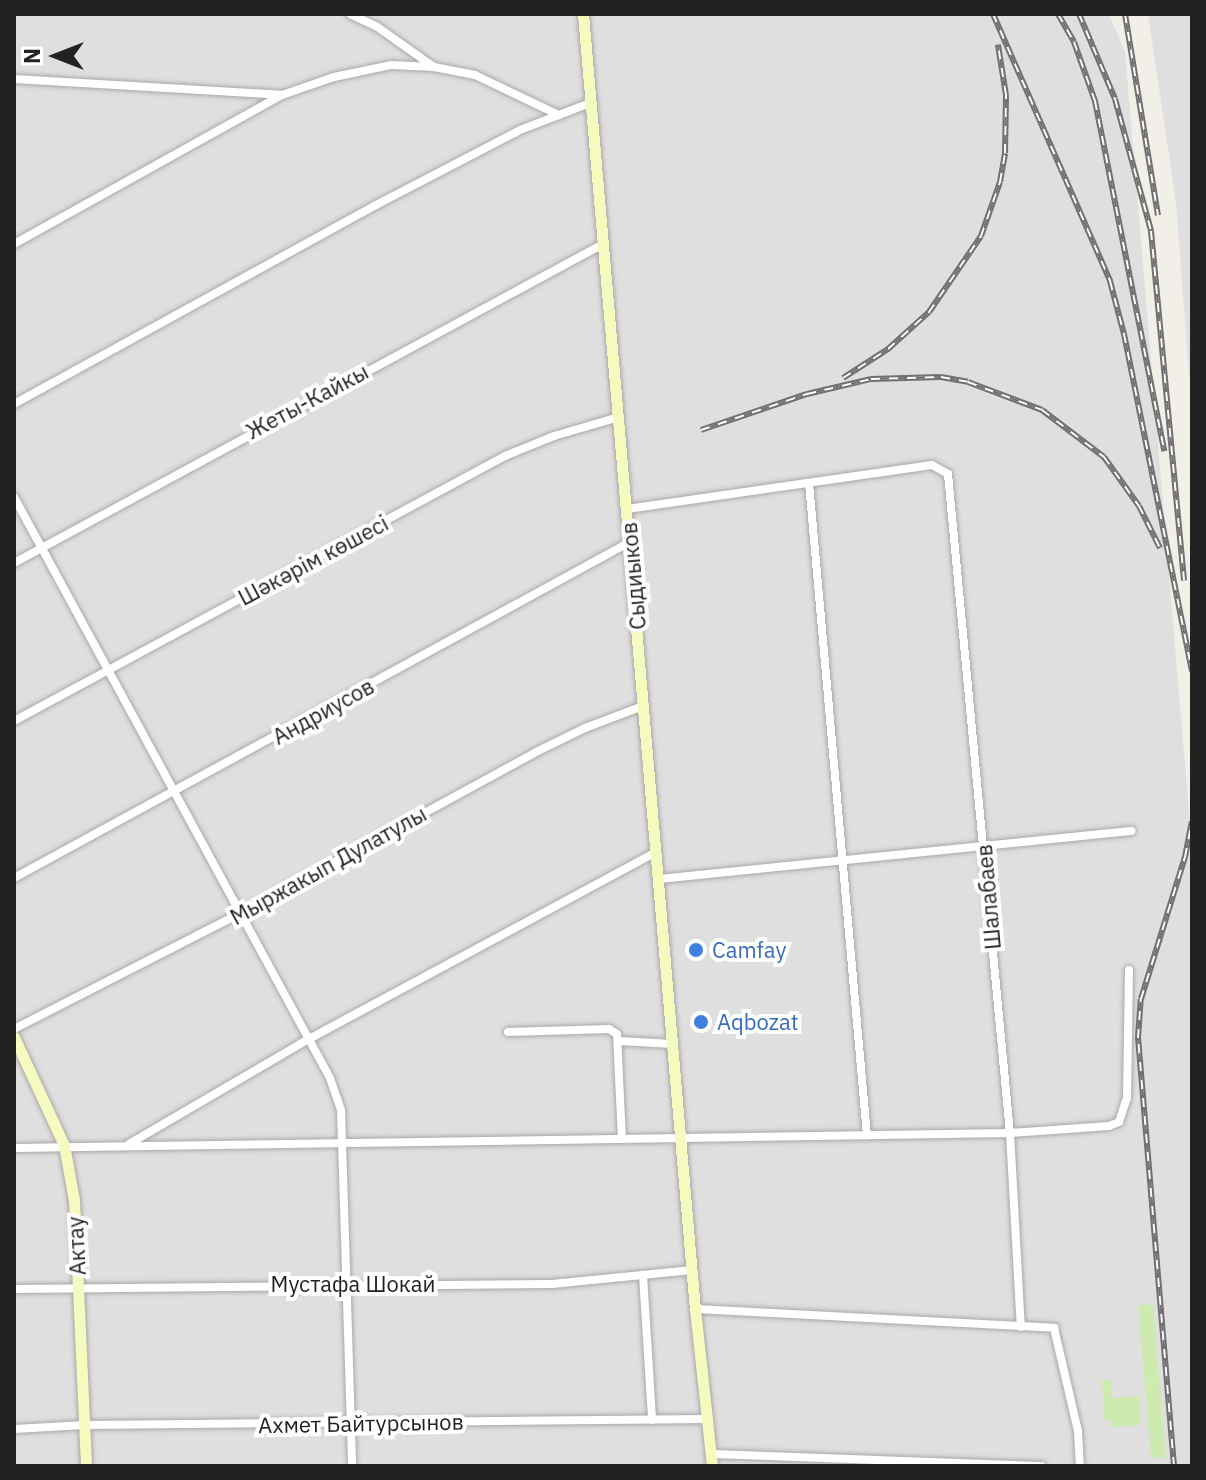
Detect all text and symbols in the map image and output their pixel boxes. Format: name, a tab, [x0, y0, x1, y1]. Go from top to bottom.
north arrow	[16, 16, 96, 96]
text: N	[17, 48, 46, 64]
street label: Жеты-Кайкы	[241, 358, 373, 444]
street label: Шәкәрім көшесі	[233, 509, 393, 611]
street label: Сыдиыков	[615, 521, 651, 631]
street label: Андриусов	[268, 672, 378, 750]
street label: Мыржакып Дулатулы	[225, 800, 431, 930]
street label: Шалабаев	[970, 843, 1006, 951]
place label: Camfay	[712, 937, 786, 963]
marker: Camfay	[687, 941, 705, 959]
place label: Aqbozat	[717, 1009, 799, 1035]
marker: Aqbozat	[692, 1013, 710, 1031]
street label: Актау	[61, 1216, 91, 1276]
street label: Мустафа Шокай	[271, 1271, 435, 1297]
street label: Ахмет Байтурсынов	[258, 1408, 464, 1438]

